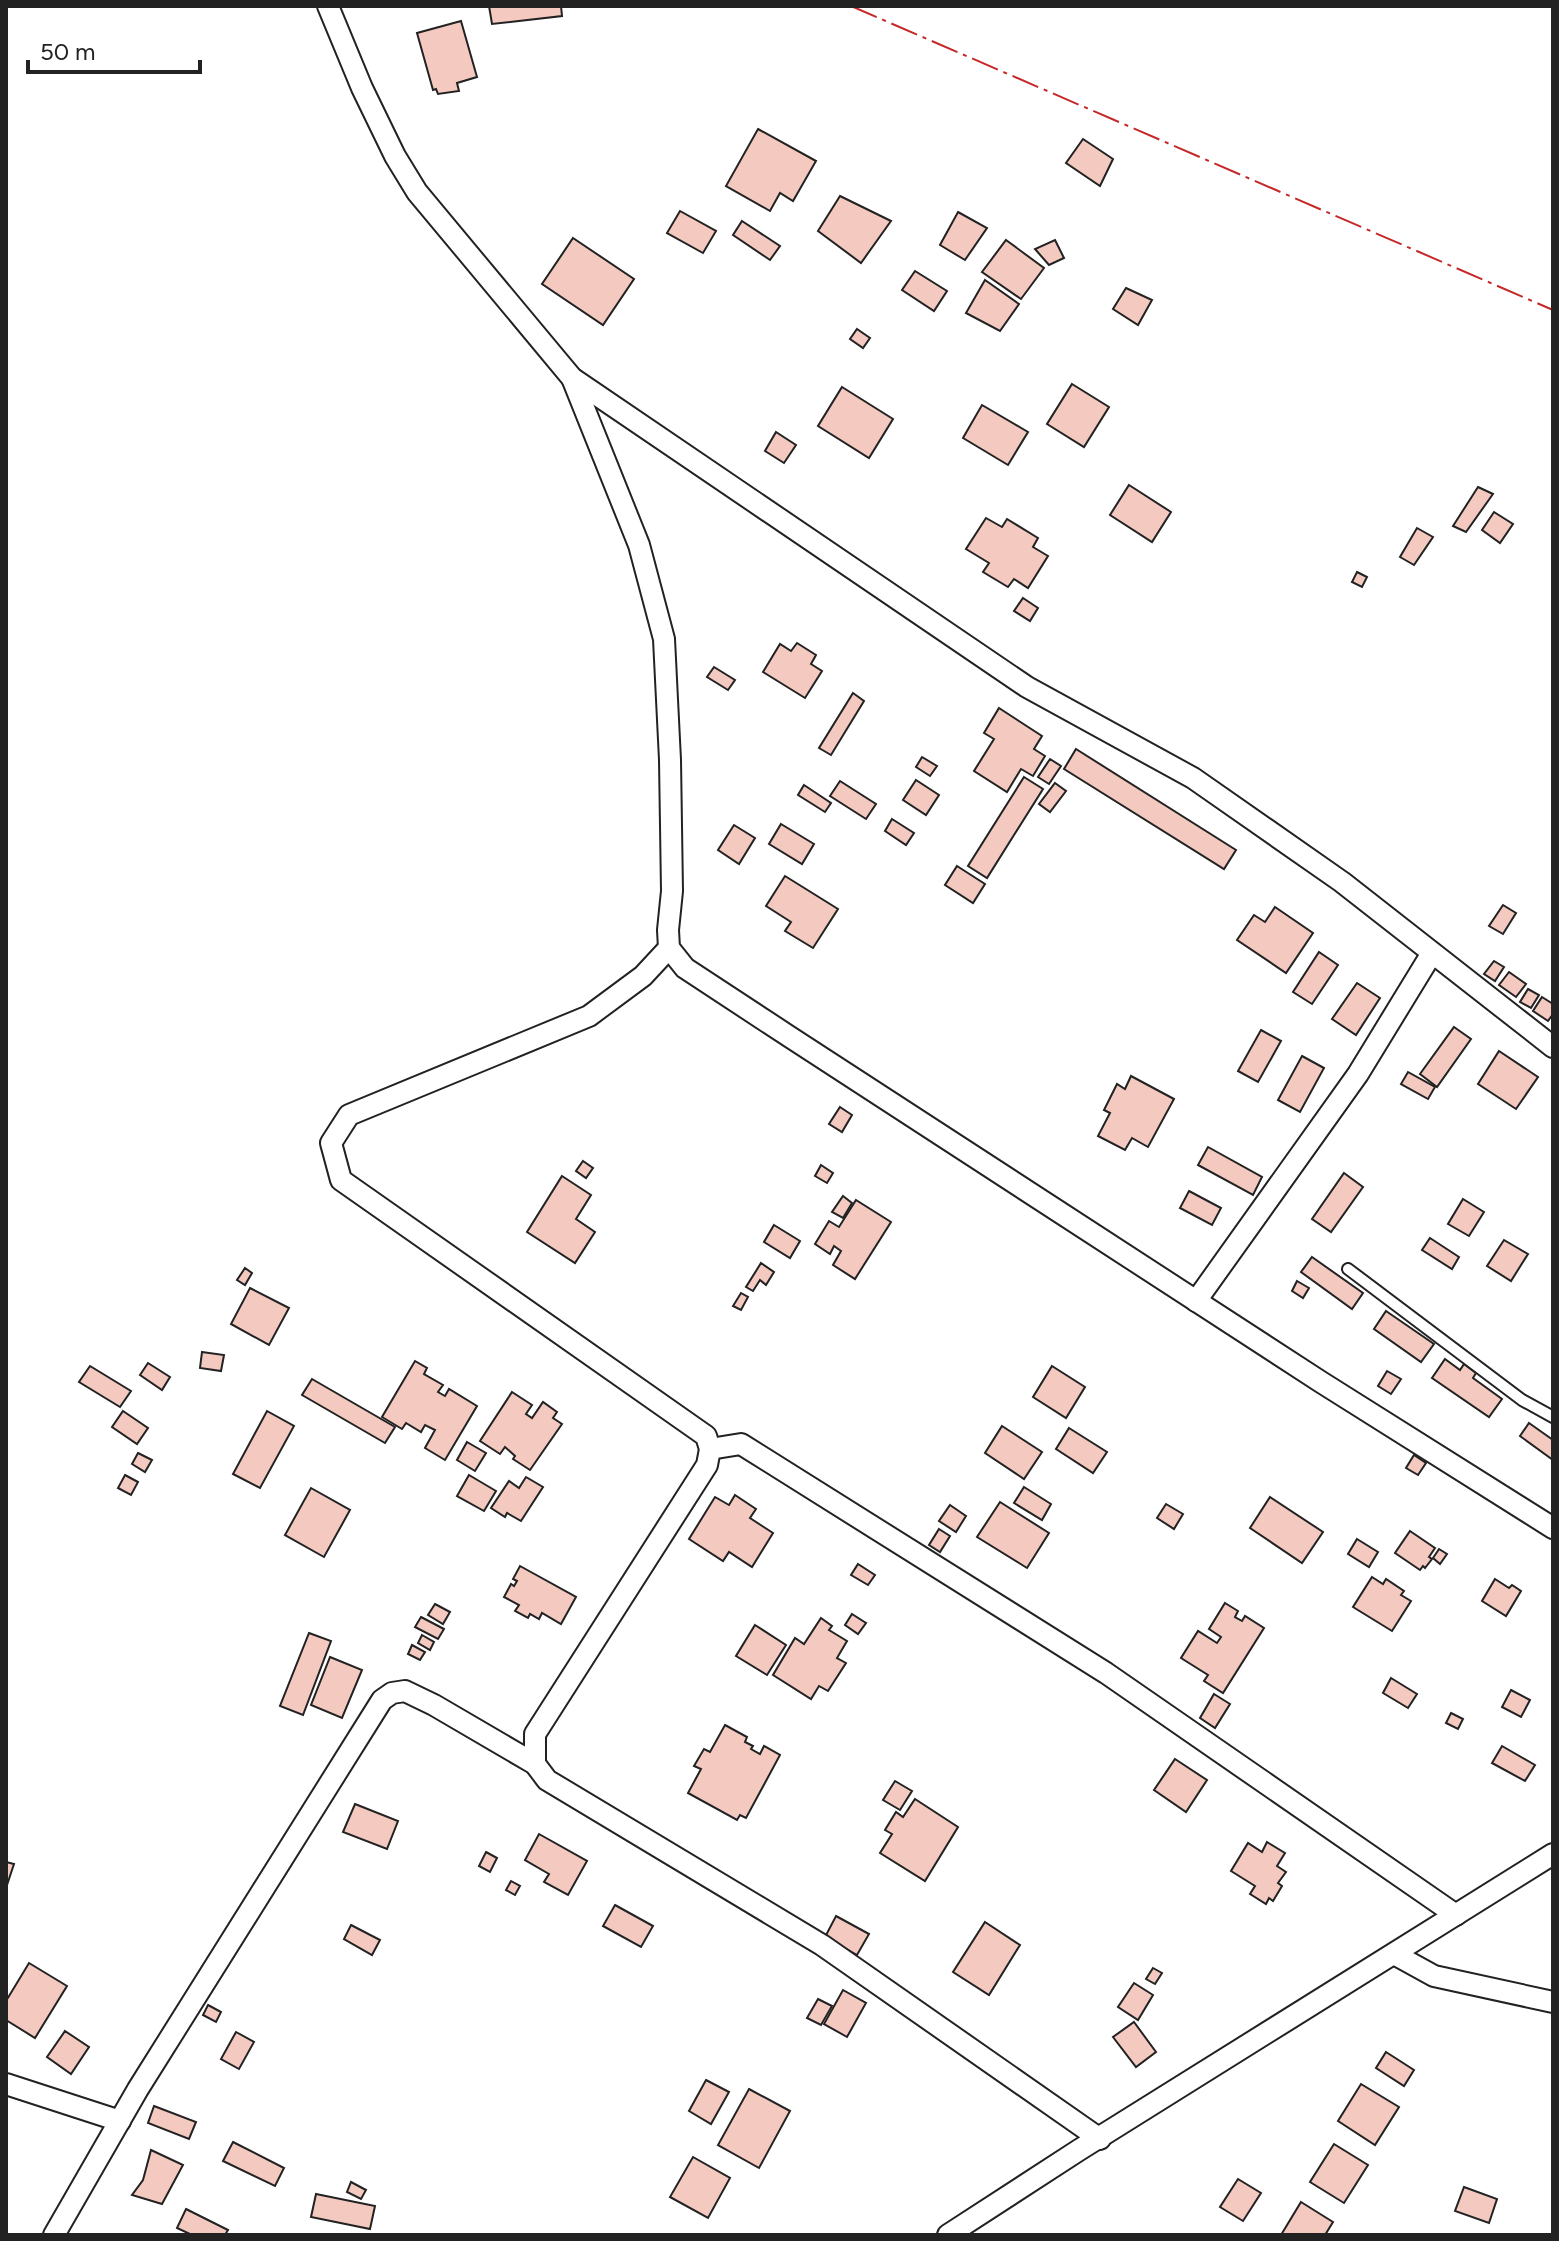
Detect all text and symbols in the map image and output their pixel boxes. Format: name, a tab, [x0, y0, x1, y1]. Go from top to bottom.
scale bar	[28, 24, 200, 74]
text: 50 m	[40, 37, 96, 66]

